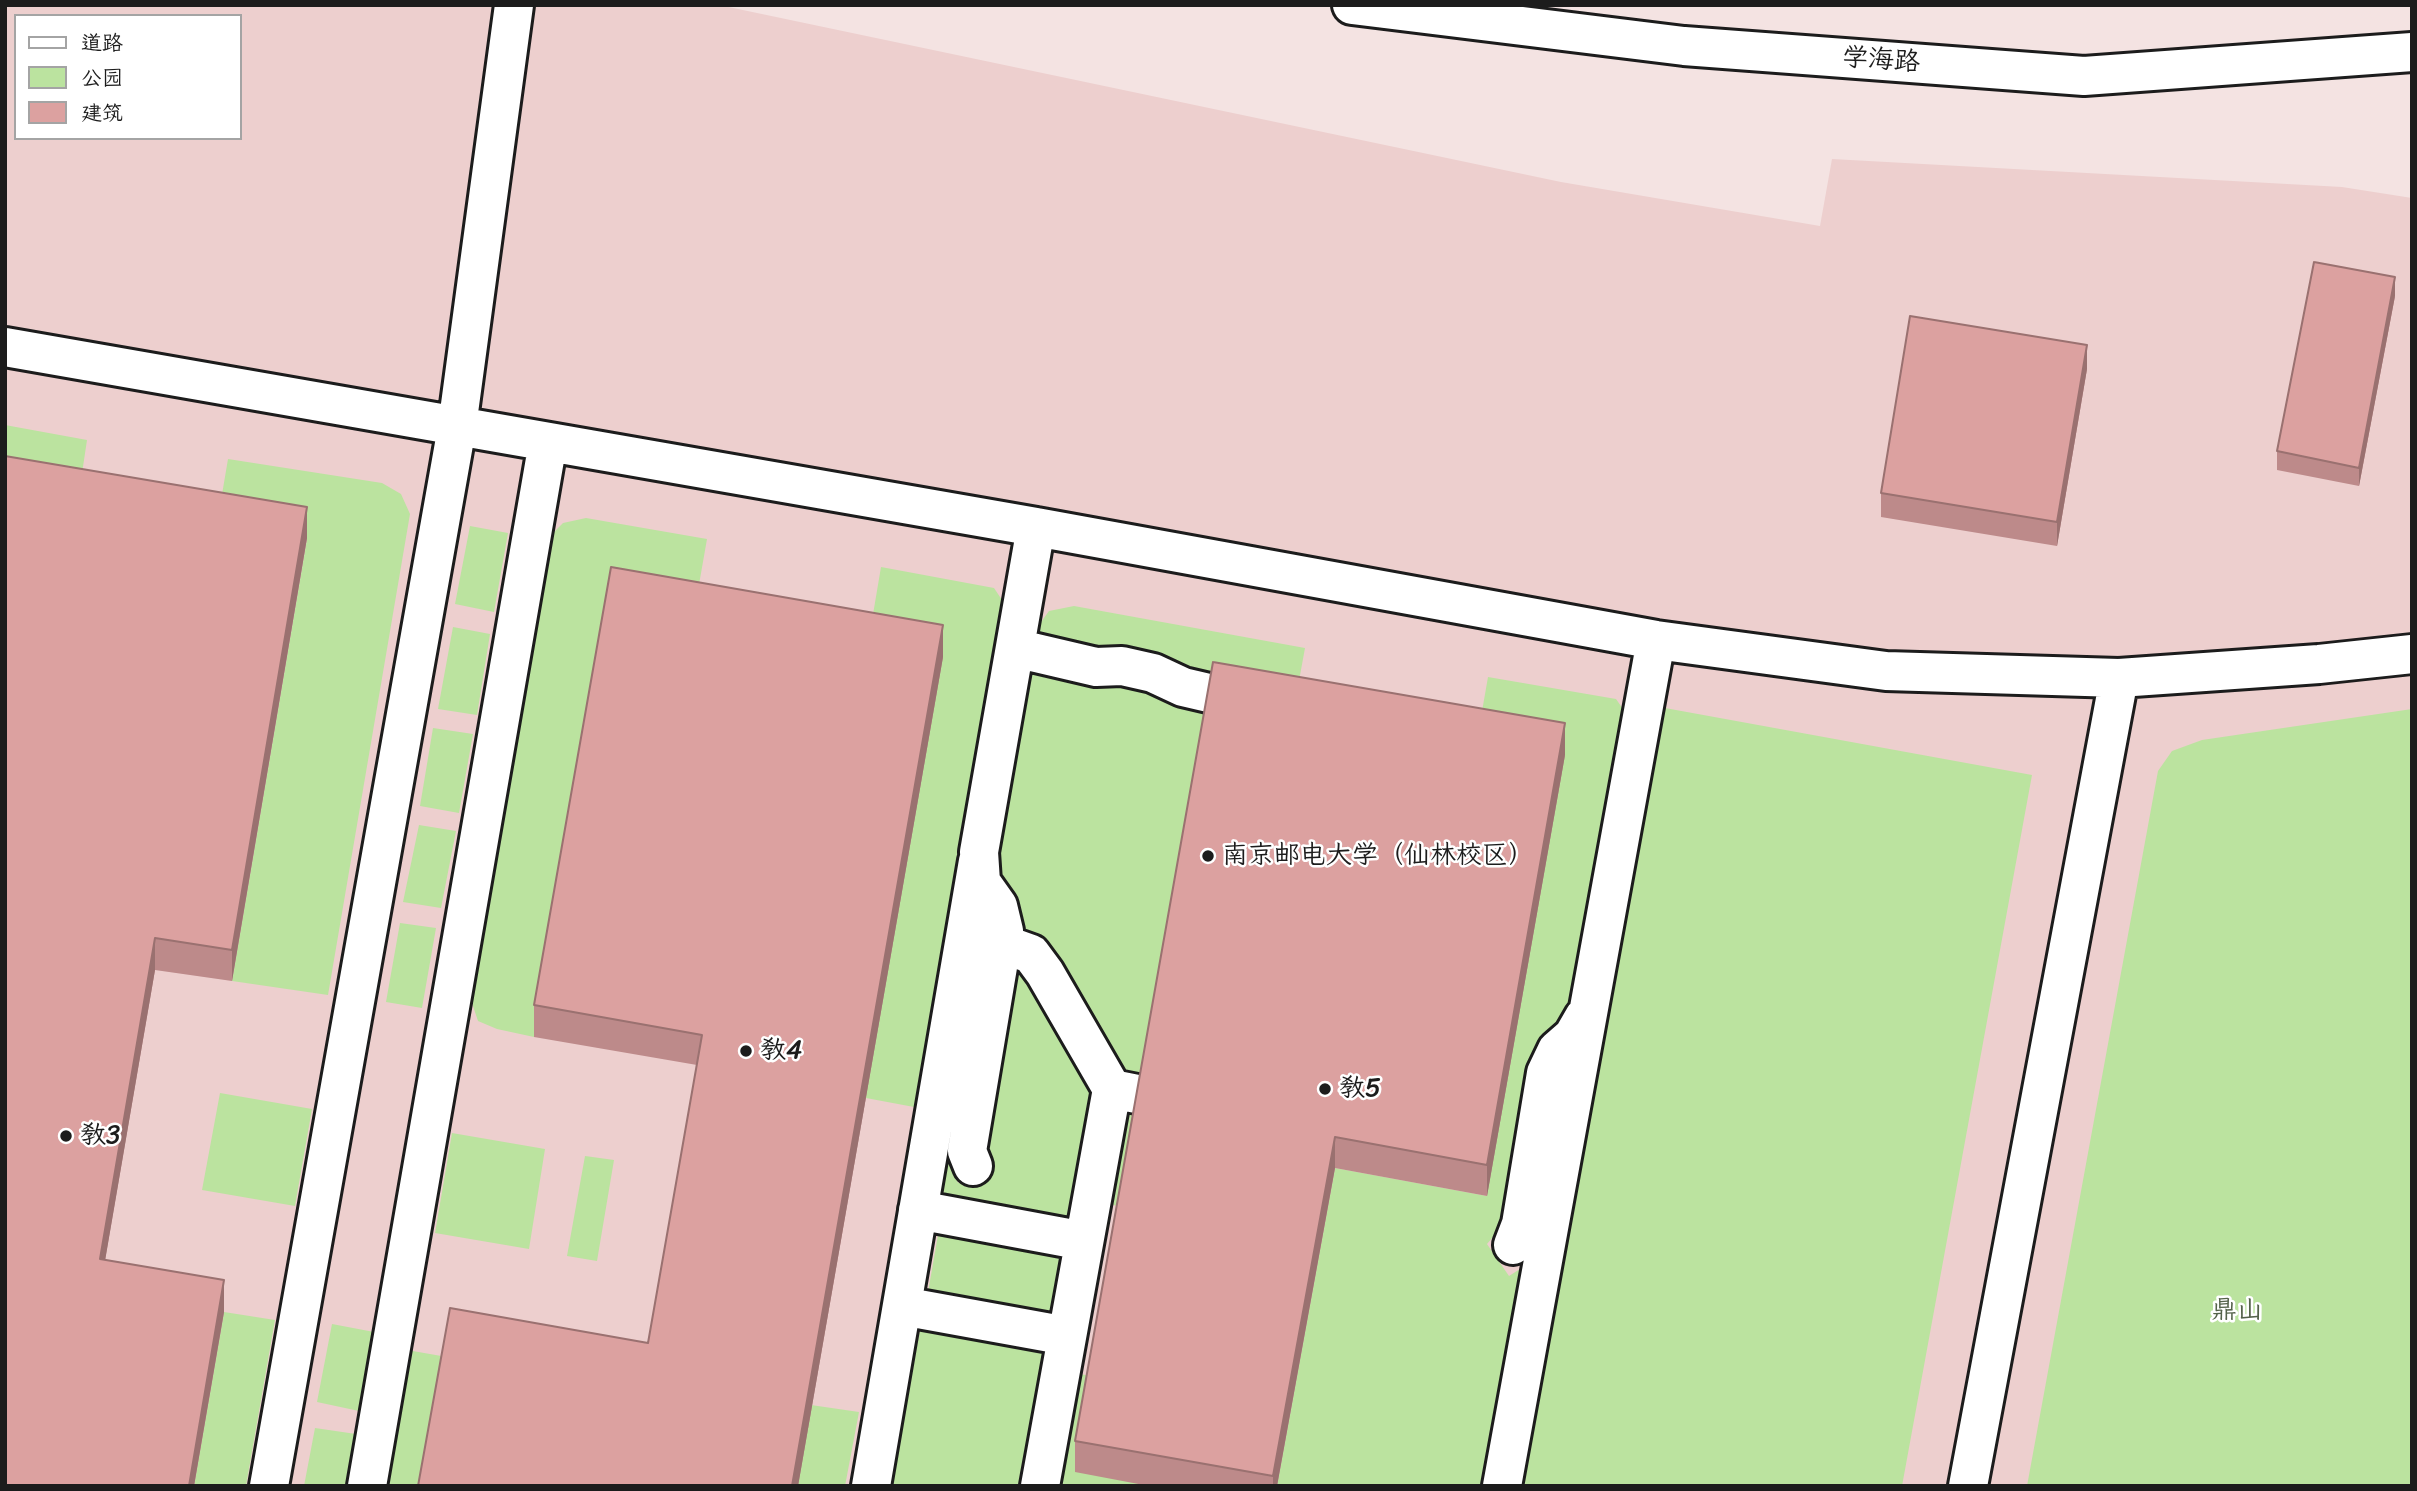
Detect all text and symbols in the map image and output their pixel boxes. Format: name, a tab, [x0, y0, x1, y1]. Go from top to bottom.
legend	[14, 14, 242, 140]
text: 道路	[81, 24, 123, 62]
street label: 学海路	[1841, 43, 1921, 79]
text: 公园	[81, 59, 123, 97]
text: 建筑	[81, 94, 123, 132]
place label: 南京邮电大学（仙林校区）	[1222, 840, 1534, 872]
marker: 南京邮电大学（仙林校区）	[1200, 848, 1216, 864]
place label: 教4	[760, 1035, 802, 1067]
marker: 教4	[738, 1043, 754, 1059]
place label: 教5	[1339, 1073, 1381, 1105]
marker: 教5	[1317, 1081, 1333, 1097]
place label: 教3	[80, 1120, 120, 1152]
marker: 教3	[58, 1128, 74, 1144]
park label: 鼎山	[2211, 1295, 2263, 1327]

